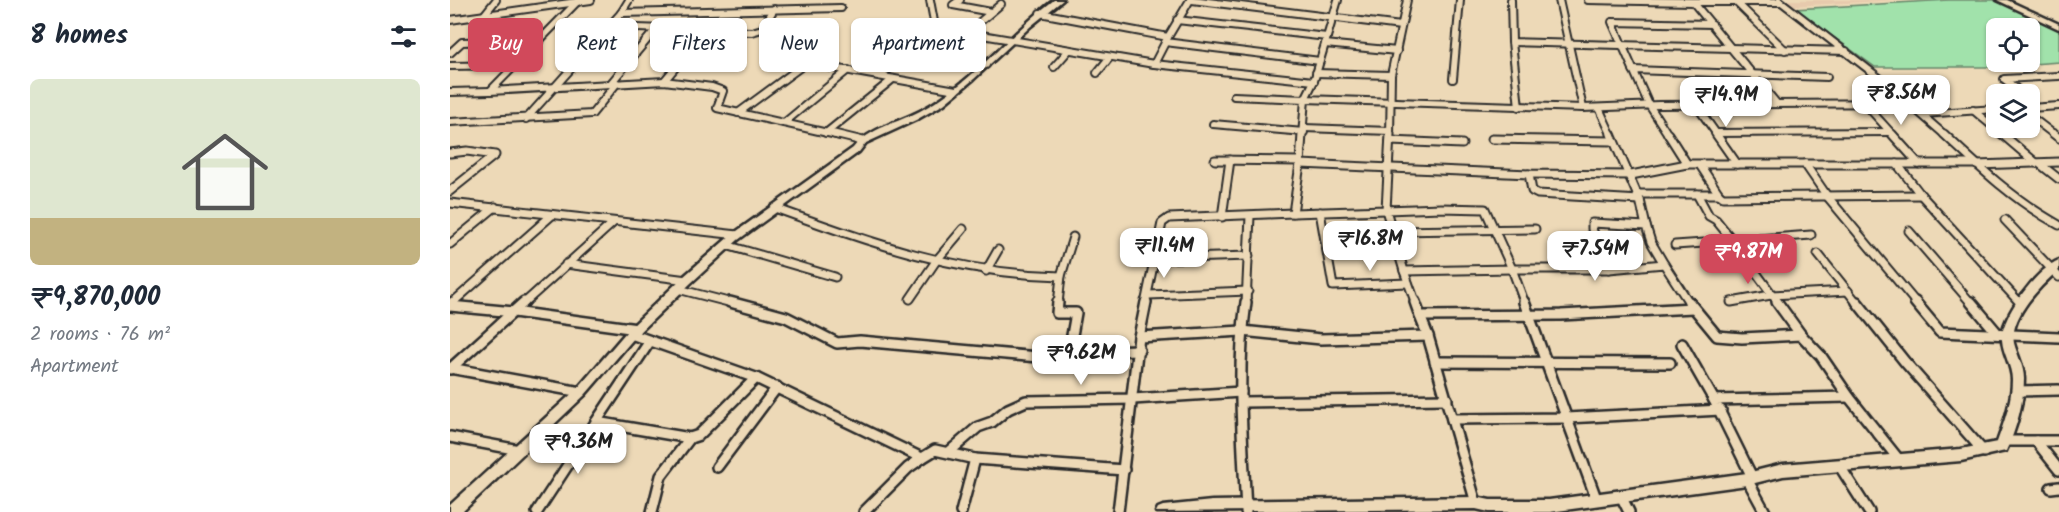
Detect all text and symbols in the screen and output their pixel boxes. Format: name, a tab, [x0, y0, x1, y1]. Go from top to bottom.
text: 8 homes	[30, 15, 128, 57]
chip: Buy	[468, 18, 543, 72]
chip: Rent	[555, 18, 638, 72]
chip: Filters	[650, 18, 747, 72]
chip: New	[759, 18, 839, 72]
chip: Apartment	[851, 18, 986, 72]
map controls	[1986, 18, 2040, 138]
button: locate	[1986, 18, 2040, 72]
icon: filters	[387, 20, 420, 53]
pin: ₹8.56M	[1852, 75, 1950, 126]
pin: ₹14.9M	[1677, 77, 1775, 128]
text: ₹8.56M	[1866, 78, 1936, 110]
text: ₹14.9M	[1694, 80, 1758, 112]
button: layers	[1986, 84, 2040, 138]
icon: home	[171, 118, 279, 226]
pin: ₹16.8M	[1321, 221, 1419, 272]
text: ₹16.8M	[1337, 224, 1403, 256]
pin: ₹11.4M	[1115, 228, 1213, 279]
text: ₹11.4M	[1134, 231, 1194, 263]
pin: ₹7.54M	[1546, 231, 1644, 282]
text: ₹7.54M	[1561, 234, 1629, 266]
pin: ₹9.87M	[1699, 234, 1797, 285]
text: ₹9.87M	[1714, 237, 1782, 269]
text: ₹9,870,000	[30, 277, 160, 319]
text: 2 rooms · 76 m²	[30, 319, 170, 351]
pin: ₹9.62M	[1032, 335, 1130, 386]
text: ₹9.62M	[1046, 338, 1116, 370]
text: Apartment	[30, 351, 119, 383]
pin: ₹9.36M	[529, 424, 627, 475]
text: ₹9.36M	[543, 427, 613, 459]

